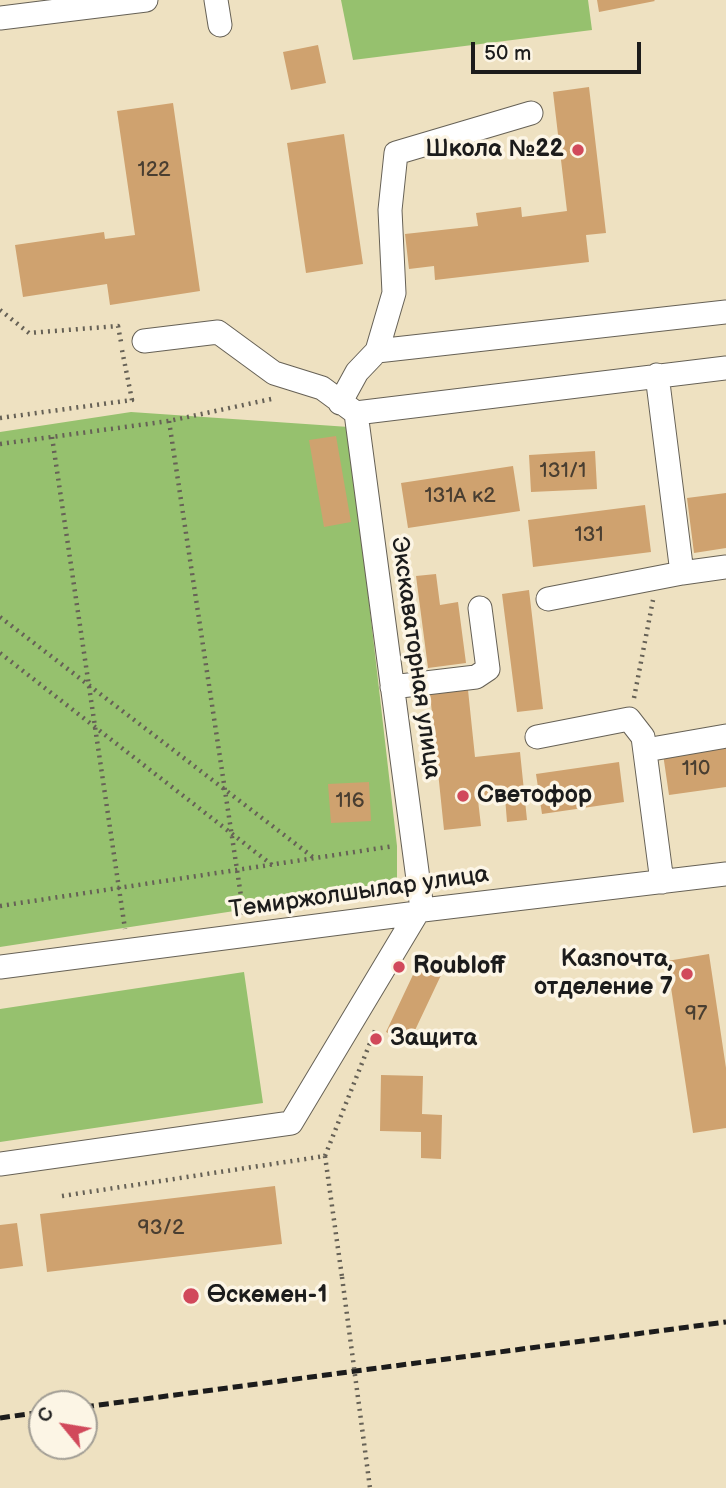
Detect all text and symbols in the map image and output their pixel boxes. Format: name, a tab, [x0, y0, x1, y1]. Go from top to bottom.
scale bar	[474, 28, 644, 72]
text: 50 m	[484, 41, 531, 66]
place label: Школа №22	[425, 136, 564, 164]
marker: Школа №22	[570, 142, 586, 158]
house number: 122	[138, 158, 170, 184]
house number: 131/1	[540, 459, 586, 485]
house number: 131А к2	[424, 484, 496, 510]
house number: 131	[574, 523, 604, 549]
street label: Экскаваторная улица	[384, 535, 446, 781]
house number: 110	[682, 757, 710, 783]
place label: Светофор	[477, 782, 592, 810]
marker: Светофор	[455, 788, 471, 804]
house number: 116	[335, 789, 365, 815]
street label: Темиржолшылар улица	[227, 861, 491, 925]
place label: Казпочта, отделение 7	[534, 946, 673, 1002]
place label: Roubloff	[413, 953, 506, 981]
marker: Roubloff	[391, 959, 407, 975]
marker: Казпочта, отделение 7	[679, 966, 695, 982]
house number: 97	[685, 1002, 707, 1028]
place label: Защита	[390, 1025, 477, 1053]
marker: Защита	[368, 1031, 384, 1047]
house number: 93/2	[138, 1216, 184, 1242]
place label: Өскемен-1	[207, 1282, 327, 1310]
marker: Өскемен-1	[181, 1286, 201, 1306]
north arrow	[28, 1390, 98, 1460]
text: С	[33, 1404, 59, 1427]

